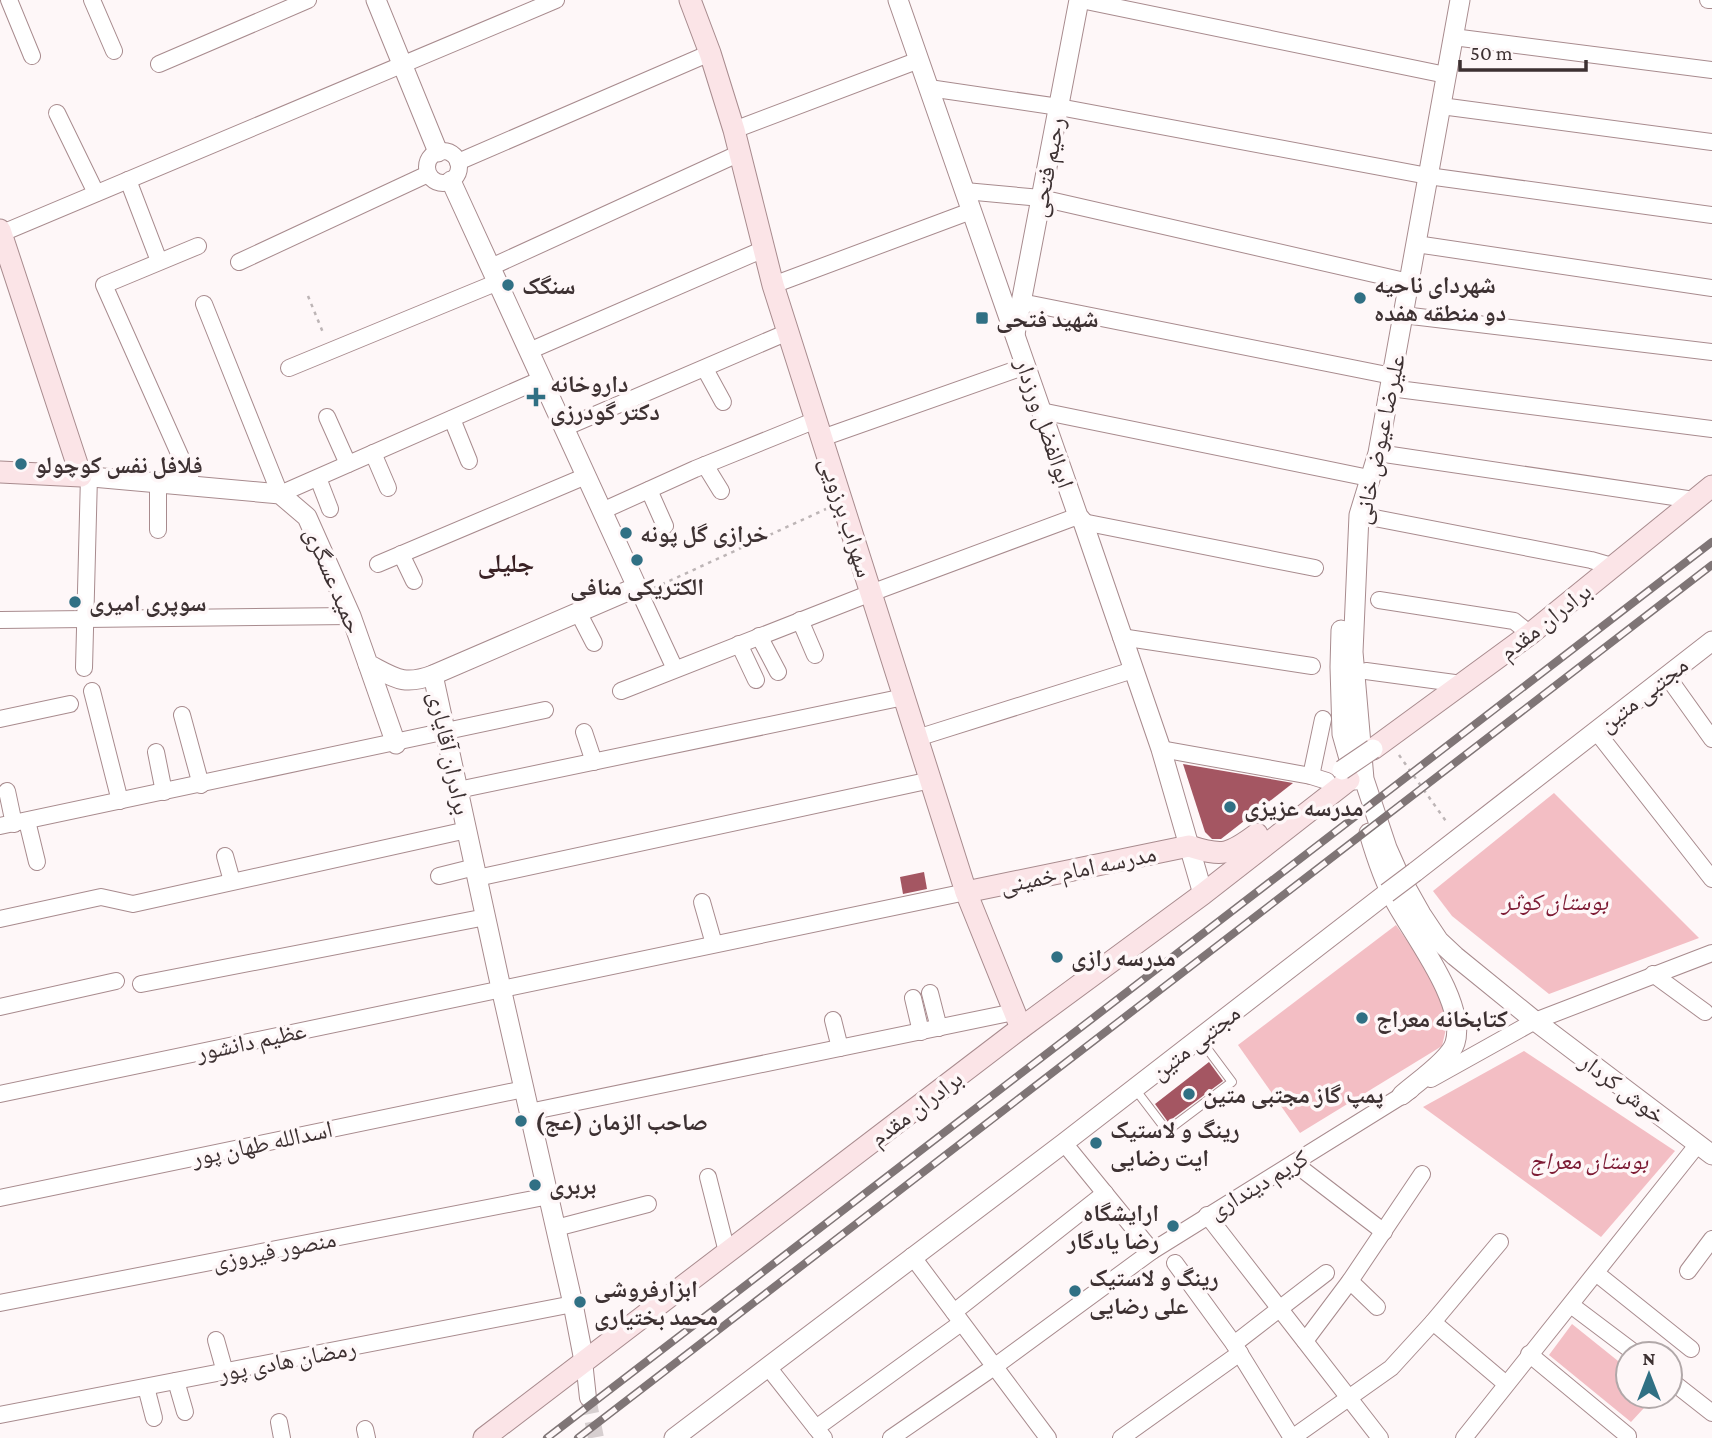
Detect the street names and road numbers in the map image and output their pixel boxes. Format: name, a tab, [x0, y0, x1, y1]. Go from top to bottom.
street label: رحیم فتحی	[1024, 115, 1073, 220]
street label: علیرضا عیوض خانی	[1348, 352, 1411, 527]
street label: ابوالفضل ورزدار	[1009, 354, 1080, 492]
street label: سهراب برزویی	[814, 453, 879, 581]
street label: حمید عسگری	[299, 523, 369, 638]
street label: برادران مقدم	[1494, 577, 1598, 668]
street label: مجتبی متین	[1593, 651, 1694, 738]
street label: برادران آقایاری	[423, 689, 476, 818]
street label: مدرسه امام خمینی	[997, 839, 1159, 902]
street label: مجتبی متین	[1145, 999, 1246, 1086]
street label: عظیم دانشور	[193, 1016, 309, 1069]
street label: خوش کردار	[1574, 1047, 1671, 1130]
street label: برادران مقدم	[864, 1064, 969, 1154]
street label: اسدالله طهان پور	[188, 1115, 335, 1172]
street label: کریم دینداری	[1203, 1144, 1314, 1227]
street label: منصور فیروزی	[210, 1225, 338, 1276]
street label: رمضان هادی پور	[215, 1333, 358, 1388]

